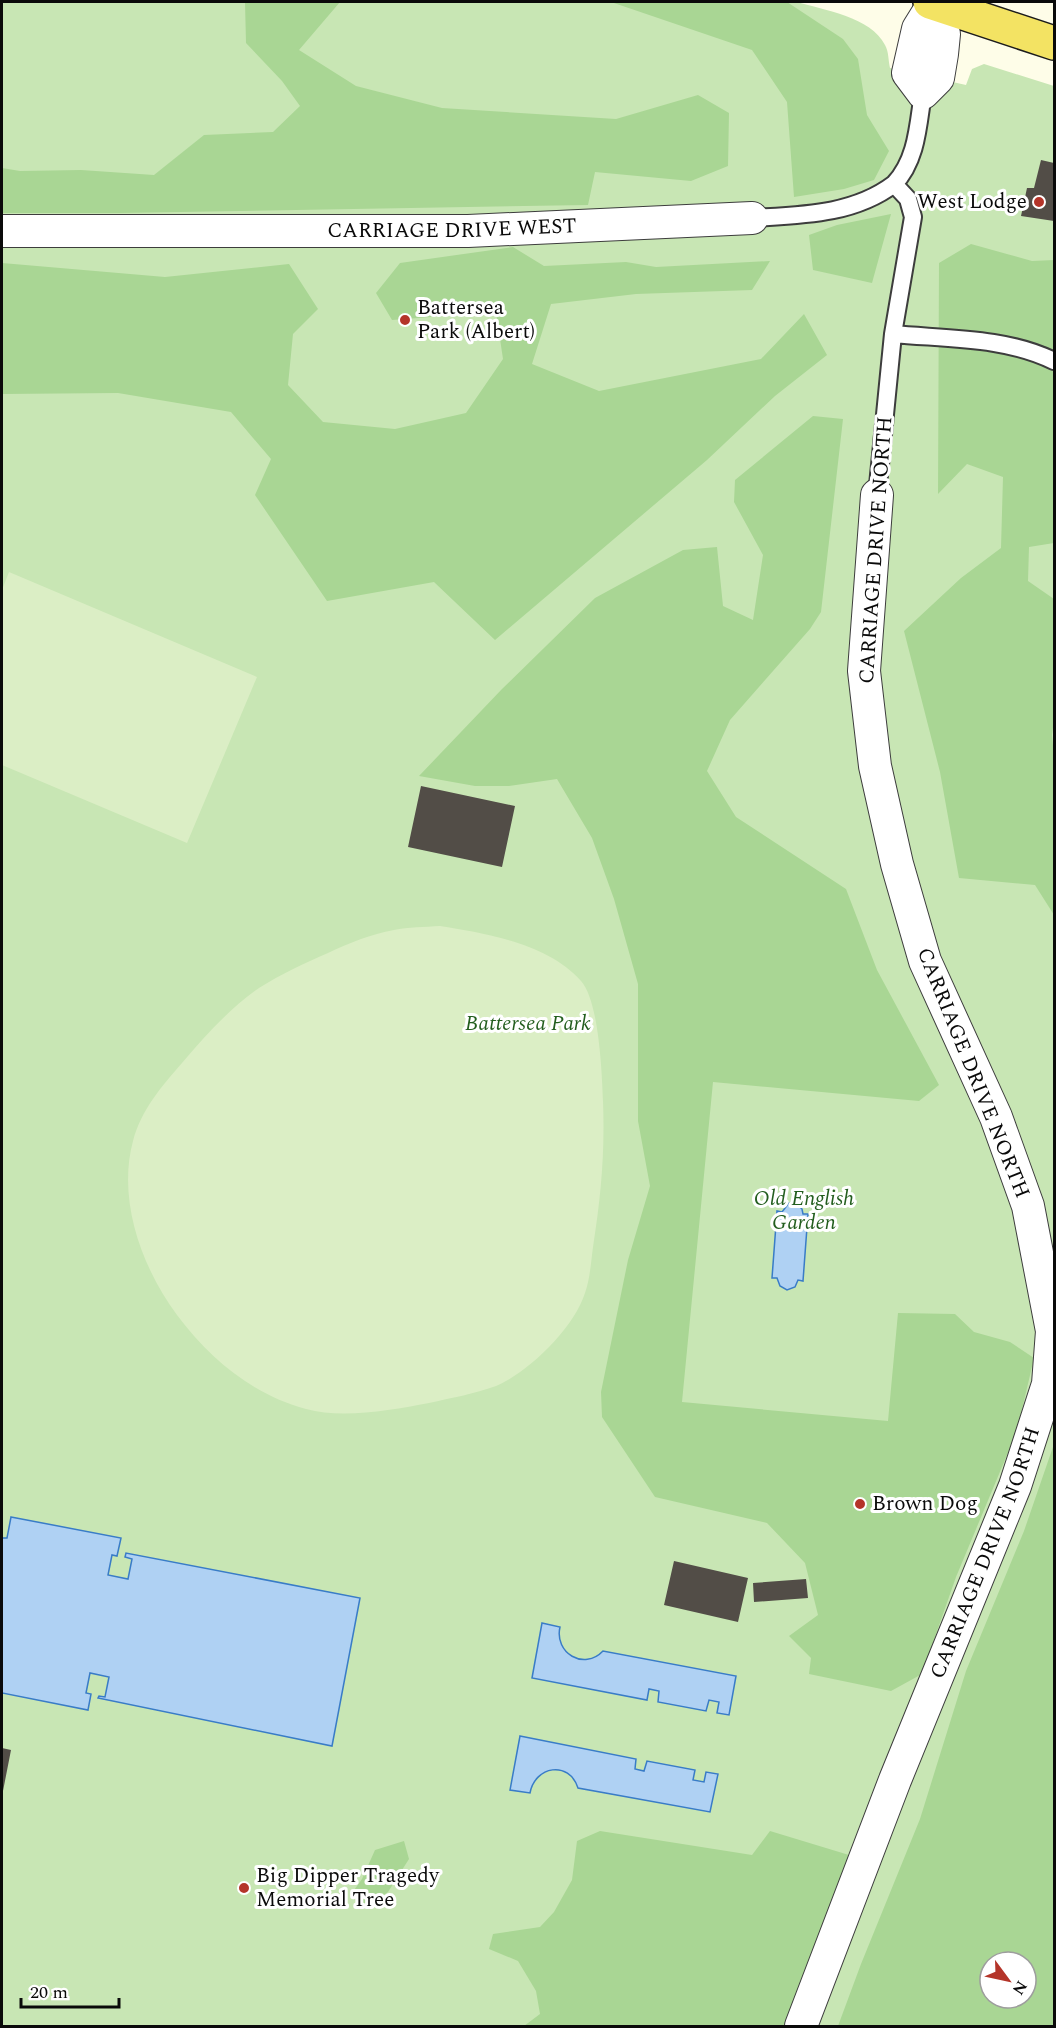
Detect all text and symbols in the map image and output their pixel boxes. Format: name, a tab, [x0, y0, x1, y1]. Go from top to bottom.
place label: West Lodge	[917, 186, 1027, 218]
marker: West Lodge	[1032, 195, 1046, 209]
street label: CARRIAGE DRIVE WEST	[327, 210, 577, 247]
place label: Battersea Park (Albert)	[417, 292, 535, 348]
marker: Battersea Park (Albert)	[398, 313, 412, 327]
street label: CARRIAGE DRIVE NORTH	[851, 415, 901, 685]
street label: CARRIAGE DRIVE NORTH	[908, 943, 1038, 1203]
park label: Battersea Park	[465, 1008, 591, 1040]
park label: Old English Garden	[754, 1183, 854, 1239]
street label: CARRIAGE DRIVE NORTH	[922, 1423, 1049, 1684]
place label: Brown Dog	[872, 1488, 978, 1520]
marker: Brown Dog	[853, 1497, 867, 1511]
place label: Big Dipper Tragedy Memorial Tree	[256, 1860, 440, 1916]
marker: Big Dipper Tragedy Memorial Tree	[237, 1881, 251, 1895]
north arrow	[978, 1950, 1038, 2010]
scale bar	[21, 1971, 118, 2009]
text: N	[1006, 1976, 1033, 2000]
text: 20 m	[30, 1979, 68, 2006]

